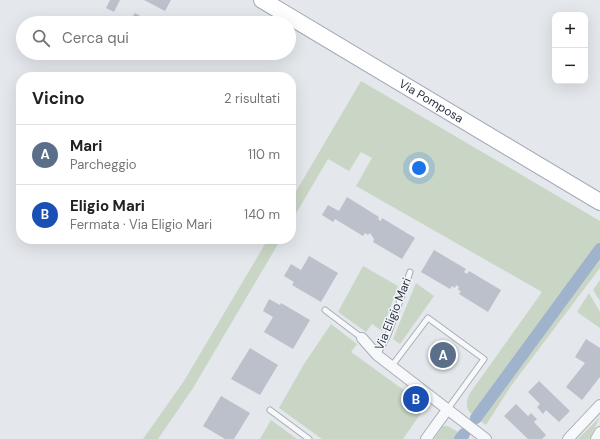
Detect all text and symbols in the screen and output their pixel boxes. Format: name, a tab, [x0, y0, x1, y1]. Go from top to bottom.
map controls	[552, 12, 588, 84]
button: +	[552, 12, 588, 48]
search box	[16, 16, 296, 60]
icon: search	[30, 27, 52, 49]
text: Cerca qui	[62, 28, 129, 48]
button: −	[552, 48, 588, 84]
street label: Via Pomposa	[396, 76, 466, 126]
text: Vicino	[32, 87, 85, 109]
text: 2 risultati	[224, 90, 280, 107]
text: Mari	[70, 136, 102, 156]
text: A	[40, 146, 50, 163]
text: 110 m	[248, 146, 280, 163]
text: Parcheggio	[70, 156, 136, 173]
your location	[409, 158, 429, 178]
text: Eligio Mari	[70, 196, 145, 216]
text: B	[41, 206, 49, 223]
text: 140 m	[244, 206, 280, 223]
text: Fermata · Via Eligio Mari	[70, 216, 212, 233]
street label: Via Eligio Mari	[371, 275, 415, 353]
pin: A	[430, 340, 456, 370]
pin: B	[403, 384, 429, 414]

